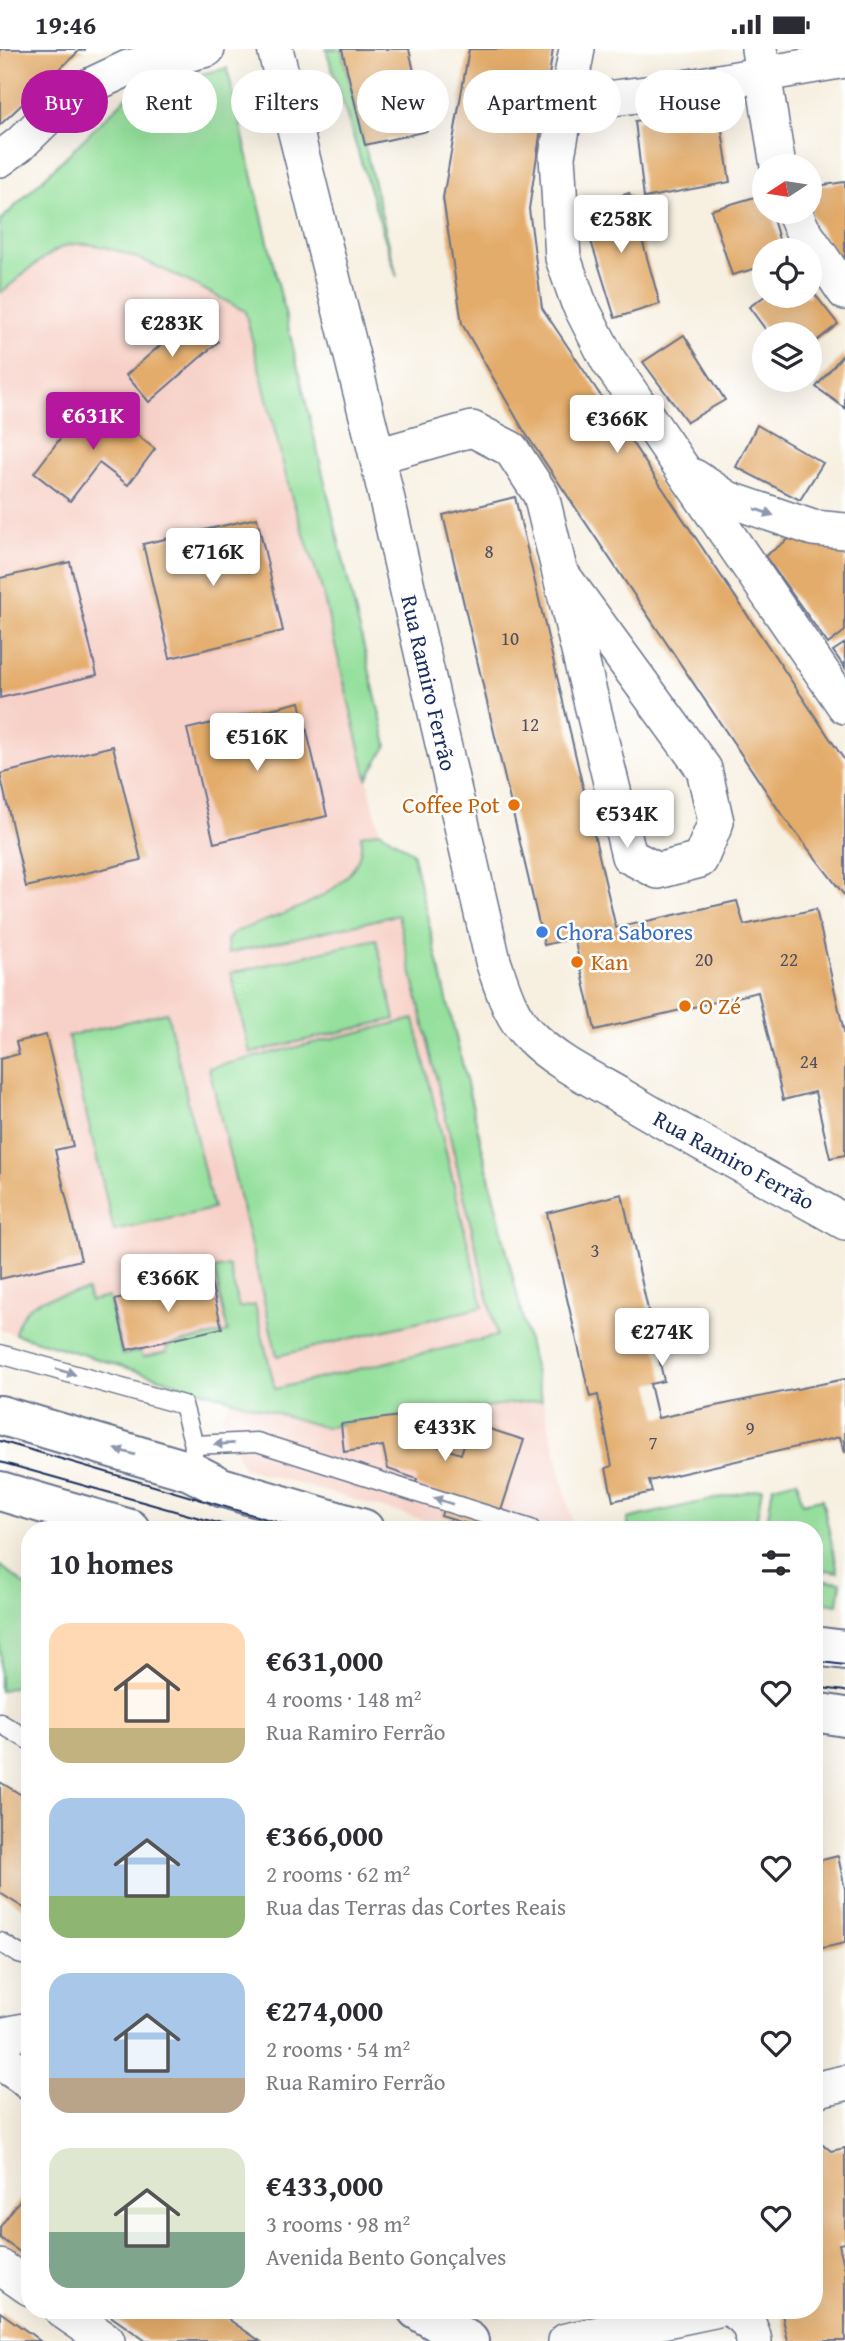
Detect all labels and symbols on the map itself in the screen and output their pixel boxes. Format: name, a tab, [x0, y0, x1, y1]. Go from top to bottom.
north arrow	[752, 154, 822, 224]
pin: €258K	[572, 195, 670, 255]
pin: €283K	[123, 299, 221, 359]
pin: €631K	[44, 393, 142, 452]
pin: €366K	[568, 395, 666, 455]
one-way arrow	[754, 507, 775, 518]
pin: €716K	[164, 529, 262, 588]
house number: 8	[484, 537, 494, 565]
street label: Rua Ramiro Ferrão	[393, 592, 466, 774]
house number: 10	[501, 624, 519, 652]
house number: 12	[521, 710, 539, 738]
pin: €516K	[208, 713, 306, 773]
place label: Coffee Pot	[402, 788, 500, 821]
pin: €534K	[578, 791, 676, 850]
marker: Coffee Pot	[506, 797, 522, 813]
place label: Chora Sabores	[556, 915, 693, 948]
marker: Chora Sabores	[534, 924, 550, 940]
place label: Kan	[591, 945, 628, 978]
house number: 20	[695, 945, 713, 973]
house number: 22	[780, 945, 798, 973]
marker: Kan	[569, 954, 585, 970]
place label: O Zé	[699, 989, 741, 1022]
marker: O Zé	[677, 998, 693, 1014]
house number: 24	[800, 1047, 818, 1075]
street label: Rua Ramiro Ferrão	[648, 1102, 821, 1218]
house number: 3	[590, 1236, 600, 1264]
pin: €366K	[119, 1255, 217, 1314]
pin: €274K	[613, 1309, 711, 1368]
one-way arrow	[56, 1368, 77, 1378]
pin: €433K	[396, 1403, 494, 1463]
house number: 9	[745, 1414, 755, 1442]
house number: 7	[648, 1428, 658, 1456]
one-way arrow	[213, 1438, 235, 1449]
one-way arrow	[114, 1446, 135, 1456]
one-way arrow	[432, 1496, 453, 1506]

